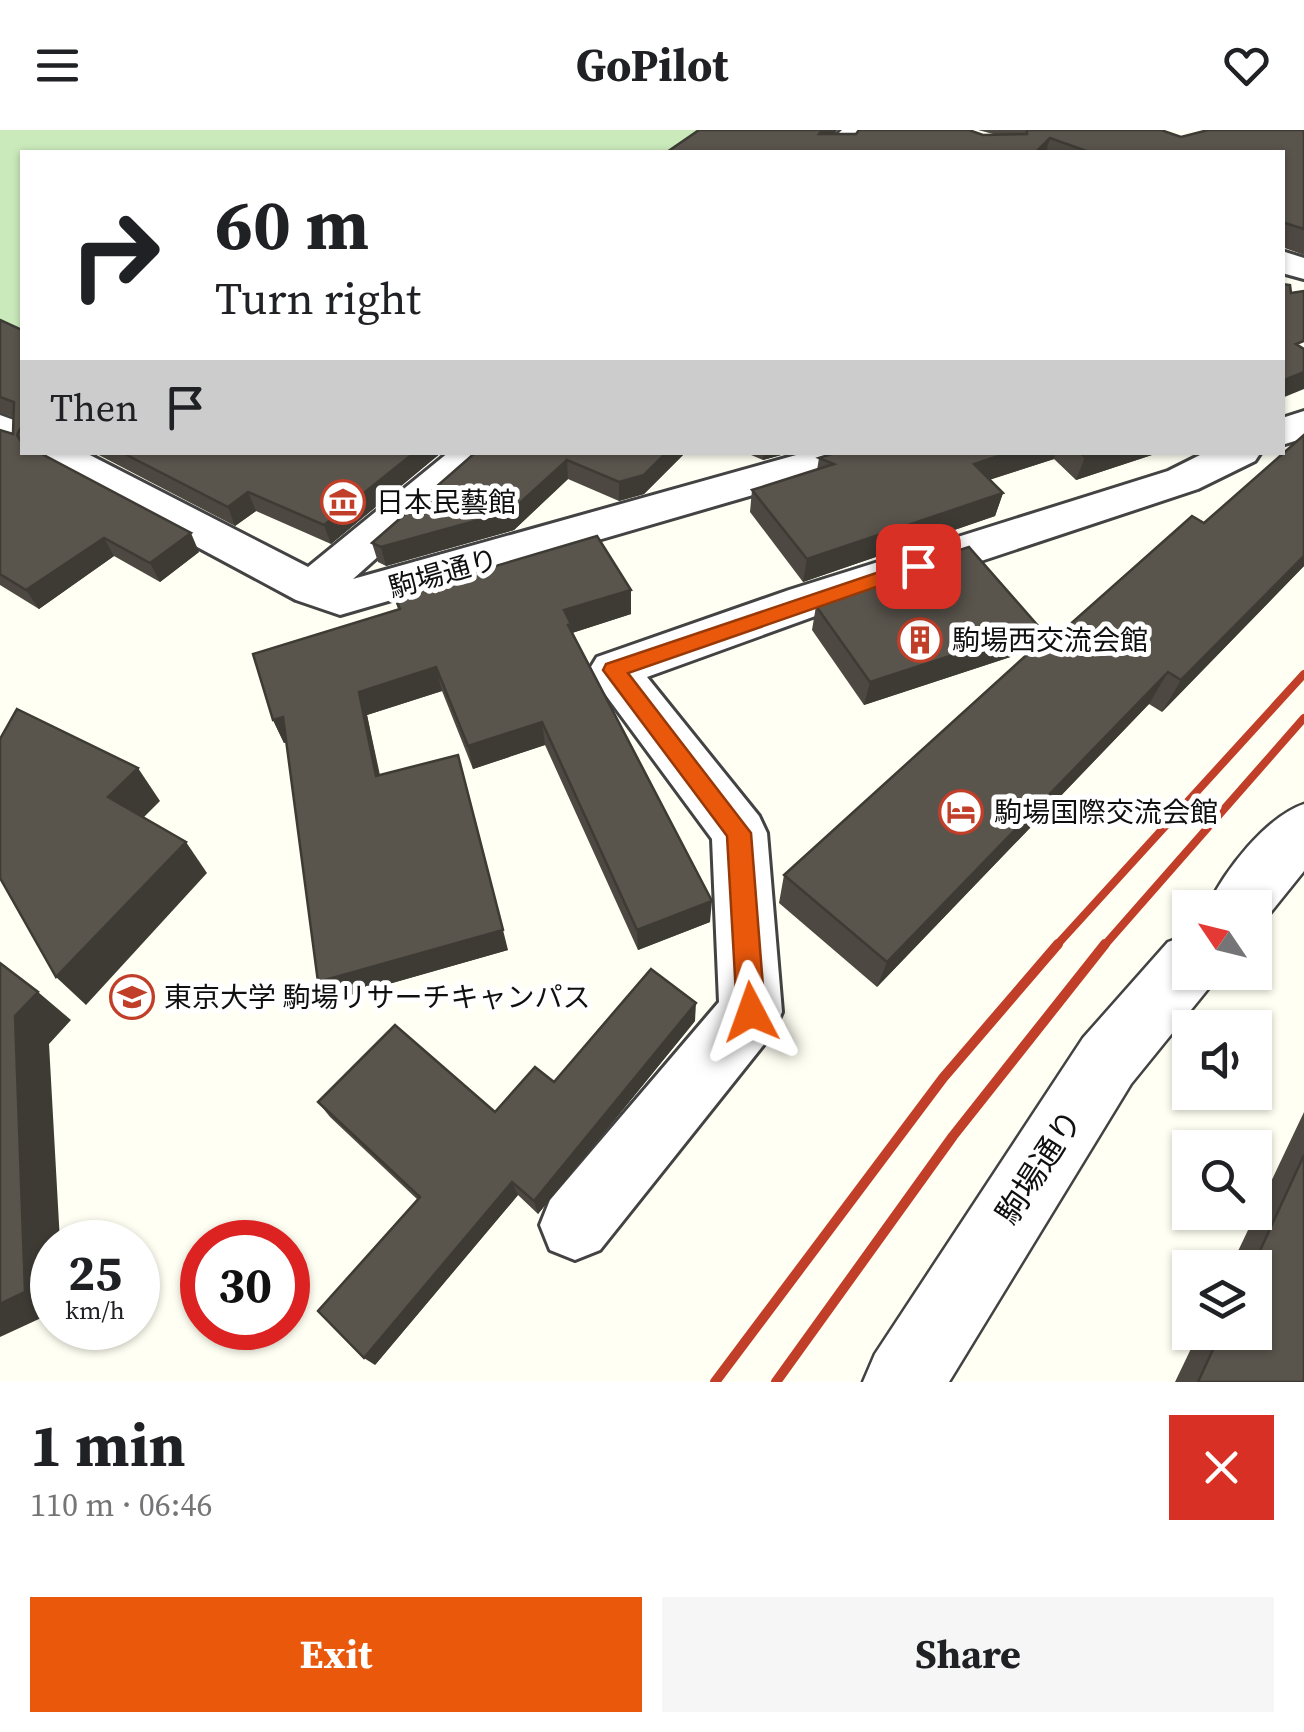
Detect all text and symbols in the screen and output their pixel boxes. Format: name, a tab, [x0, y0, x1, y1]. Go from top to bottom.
text: GoPilot	[576, 34, 728, 96]
icon: menu	[30, 38, 85, 93]
icon: heart	[1219, 38, 1274, 93]
text: 60 m	[215, 176, 369, 272]
icon: right	[50, 190, 180, 320]
text: Turn right	[215, 267, 421, 329]
icon: arrive	[158, 380, 213, 435]
text: Then	[50, 382, 138, 434]
museum icon: 日本民藝館	[320, 479, 366, 525]
place label: 日本民藝館	[376, 483, 516, 521]
pin	[876, 524, 961, 609]
street label: 駒場通り	[384, 539, 502, 607]
icon: arrive	[891, 539, 946, 594]
building icon: 駒場西交流会館	[897, 617, 943, 663]
place label: 駒場西交流会館	[952, 621, 1148, 659]
hotel icon: 駒場国際交流会館	[938, 789, 984, 835]
place label: 駒場国際交流会館	[994, 793, 1218, 831]
north arrow	[1172, 890, 1272, 990]
map controls	[1172, 890, 1272, 1350]
position arrow	[699, 960, 803, 1064]
school or university icon: 東京大学 駒場リサーチキャンパス	[109, 974, 155, 1020]
place label: 東京大学 駒場リサーチキャンパス	[164, 978, 591, 1016]
button: sound	[1172, 1010, 1272, 1110]
street label: 駒場通り	[986, 1101, 1092, 1233]
button: search	[1172, 1130, 1272, 1230]
speed limit sign: 30	[180, 1220, 310, 1350]
text: 25	[68, 1238, 122, 1307]
button: layers	[1172, 1250, 1272, 1350]
text: km/h	[65, 1293, 125, 1327]
text: 1 min	[30, 1404, 186, 1486]
button: close	[1169, 1415, 1274, 1520]
text: 110 m · 06:46	[30, 1483, 212, 1527]
button: Exit	[30, 1597, 642, 1712]
button: Share	[662, 1597, 1274, 1712]

